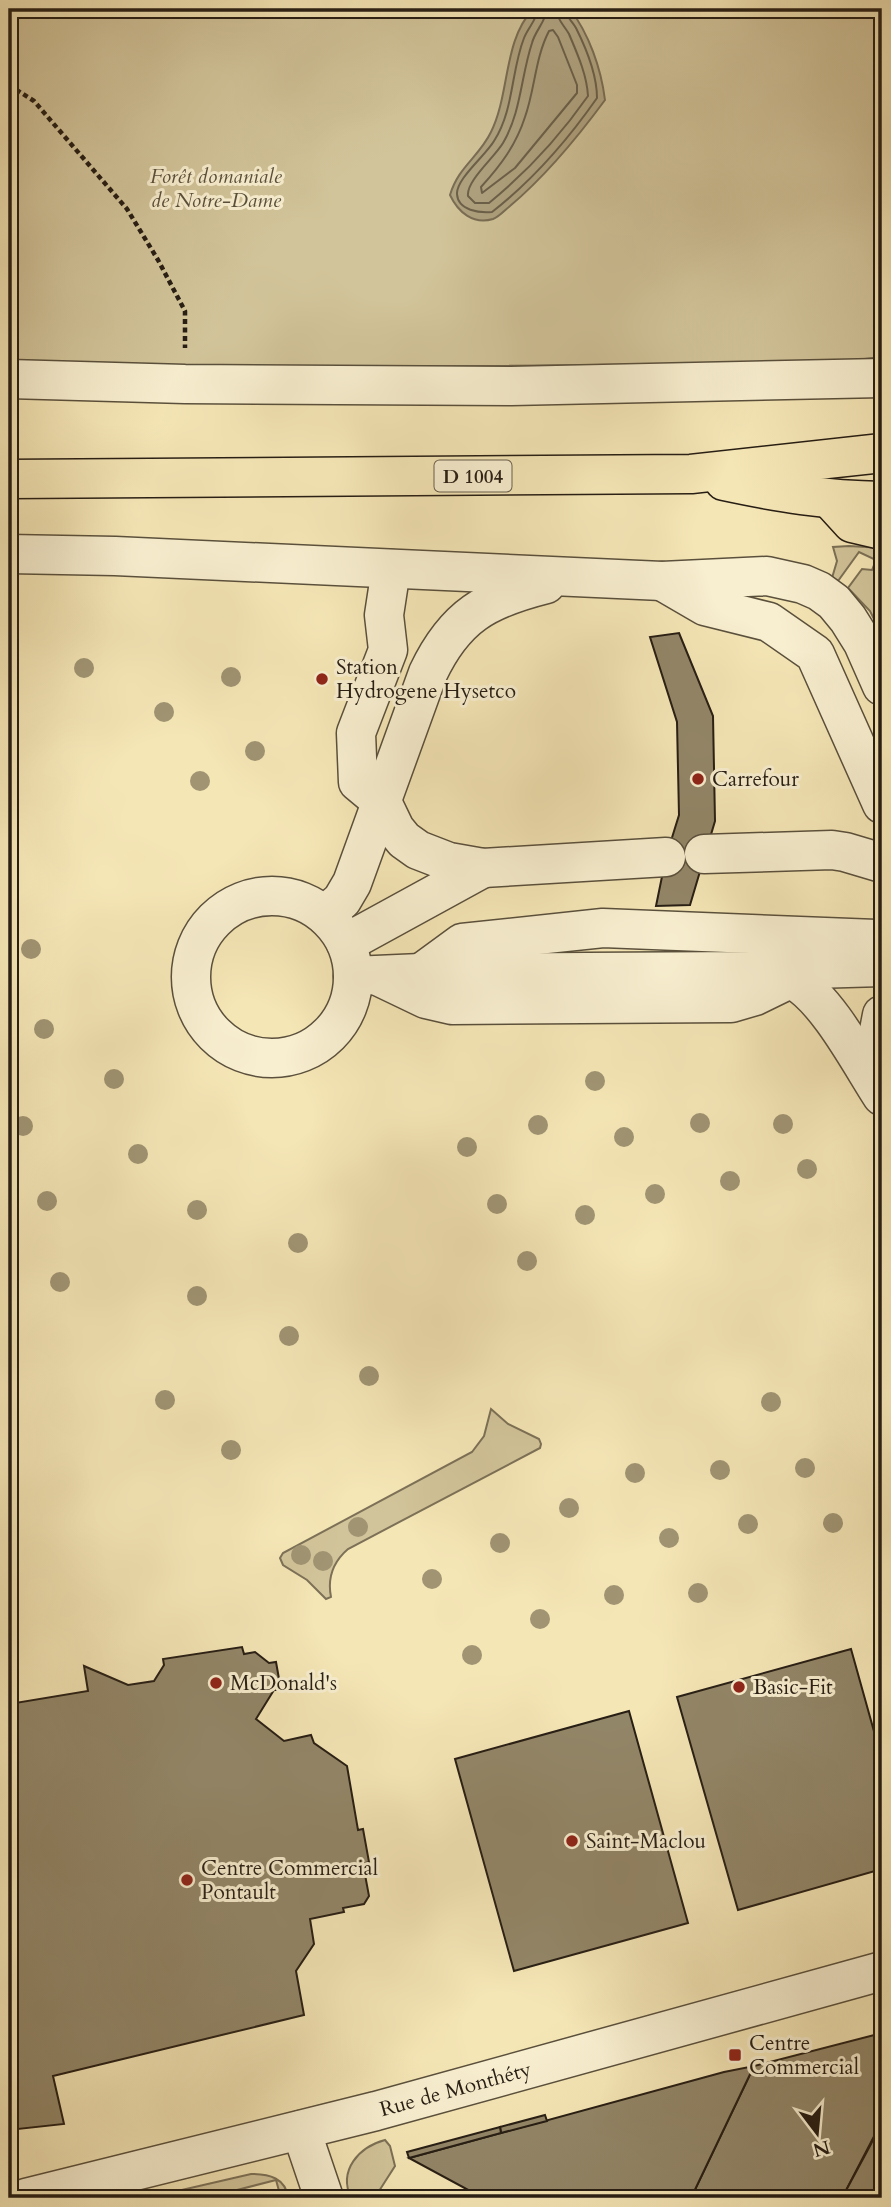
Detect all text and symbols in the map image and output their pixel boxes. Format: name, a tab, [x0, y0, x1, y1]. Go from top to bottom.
park label: Forêt domaniale de Notre-Dame	[150, 162, 283, 215]
road number: D 1004	[434, 461, 512, 491]
place label: Station Hydrogene Hysetco	[336, 653, 516, 706]
marker: Station Hydrogene Hysetco	[314, 671, 330, 687]
place label: Carrefour	[712, 765, 799, 794]
marker: Carrefour	[690, 771, 706, 787]
place label: McDonald's	[230, 1669, 337, 1698]
place label: Basic-Fit	[753, 1673, 833, 1702]
marker: McDonald's	[208, 1675, 224, 1691]
marker: Basic-Fit	[731, 1679, 747, 1695]
place label: Saint-Maclou	[586, 1827, 706, 1856]
marker: Saint-Maclou	[564, 1833, 580, 1849]
place label: Centre Commercial Pontault	[201, 1854, 378, 1907]
marker: Centre Commercial Pontault	[179, 1872, 195, 1888]
place label: Centre Commercial	[749, 2029, 859, 2082]
marker: Centre Commercial	[727, 2047, 743, 2063]
street label: Rue de Monthéty	[376, 2055, 535, 2124]
north arrow	[782, 2098, 852, 2168]
text: N	[809, 2134, 833, 2163]

